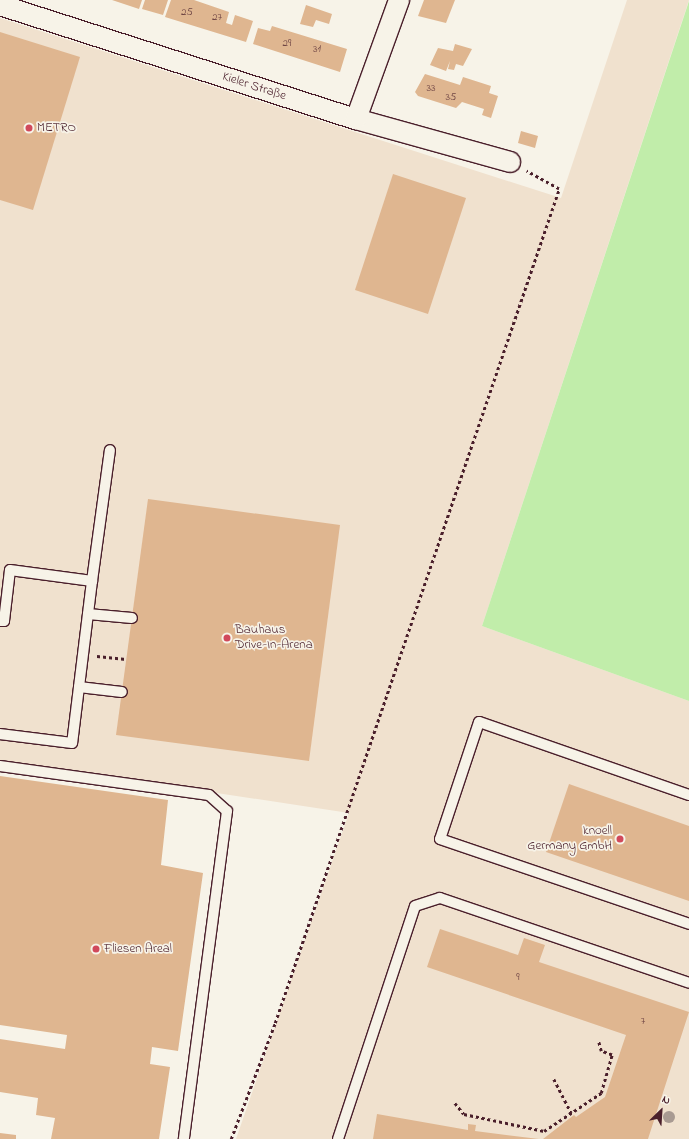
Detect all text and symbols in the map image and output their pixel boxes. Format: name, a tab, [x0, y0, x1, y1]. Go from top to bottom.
house number: 25	[181, 5, 193, 19]
house number: 27	[212, 10, 222, 24]
house number: 29	[283, 36, 291, 50]
house number: 31	[313, 42, 321, 56]
street label: Kieler Straße	[220, 69, 288, 105]
house number: 33	[426, 81, 436, 95]
house number: 35	[446, 90, 456, 104]
place label: METRO	[37, 120, 76, 136]
marker: METRO	[24, 123, 34, 133]
place label: Bauhaus Drive-In-Arena	[235, 623, 313, 654]
marker: Bauhaus Drive-In-Arena	[222, 633, 232, 643]
place label: knoell Germany GmbH	[527, 824, 612, 855]
marker: knoell Germany GmbH	[615, 834, 625, 844]
place label: Fliesen Areal	[104, 941, 172, 957]
marker: Fliesen Areal	[91, 944, 101, 954]
house number: 9	[516, 970, 520, 984]
house number: 7	[641, 1014, 645, 1028]
north arrow	[641, 1091, 681, 1131]
text: N	[659, 1091, 673, 1109]

